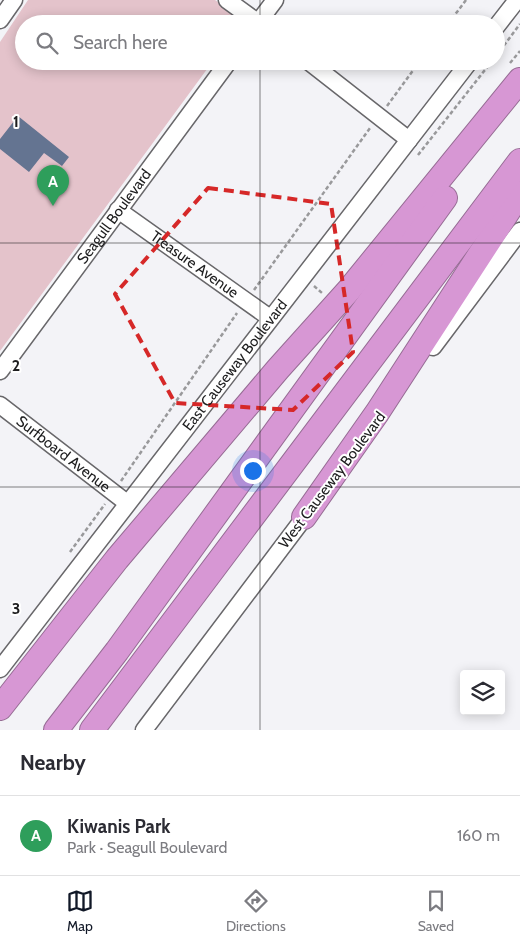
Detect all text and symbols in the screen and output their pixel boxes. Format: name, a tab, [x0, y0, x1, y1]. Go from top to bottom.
search box	[15, 15, 505, 70]
icon: search	[33, 29, 61, 57]
text: Search here	[73, 31, 167, 54]
text: 1	[13, 112, 19, 131]
pin: A	[37, 165, 69, 206]
street label: Seagull Boulevard	[73, 166, 155, 267]
street label: Treasure Avenue	[147, 227, 242, 302]
street label: East Causeway Boulevard	[179, 296, 291, 434]
text: 2	[12, 356, 20, 375]
street label: West Causeway Boulevard	[275, 408, 389, 552]
street label: Surfboard Avenue	[13, 412, 114, 496]
your location	[240, 458, 266, 484]
text: 3	[12, 599, 20, 618]
map controls	[460, 670, 505, 715]
button: layers	[460, 670, 505, 715]
text: Nearby	[20, 750, 86, 775]
text: Kiwanis Park	[67, 815, 171, 838]
text: A	[31, 826, 41, 845]
text: 160 m	[457, 826, 500, 845]
text: Park · Seagull Boulevard	[67, 838, 227, 857]
tab: Map	[66, 887, 94, 935]
tab: Directions	[226, 887, 286, 935]
tab: Saved	[418, 887, 454, 935]

